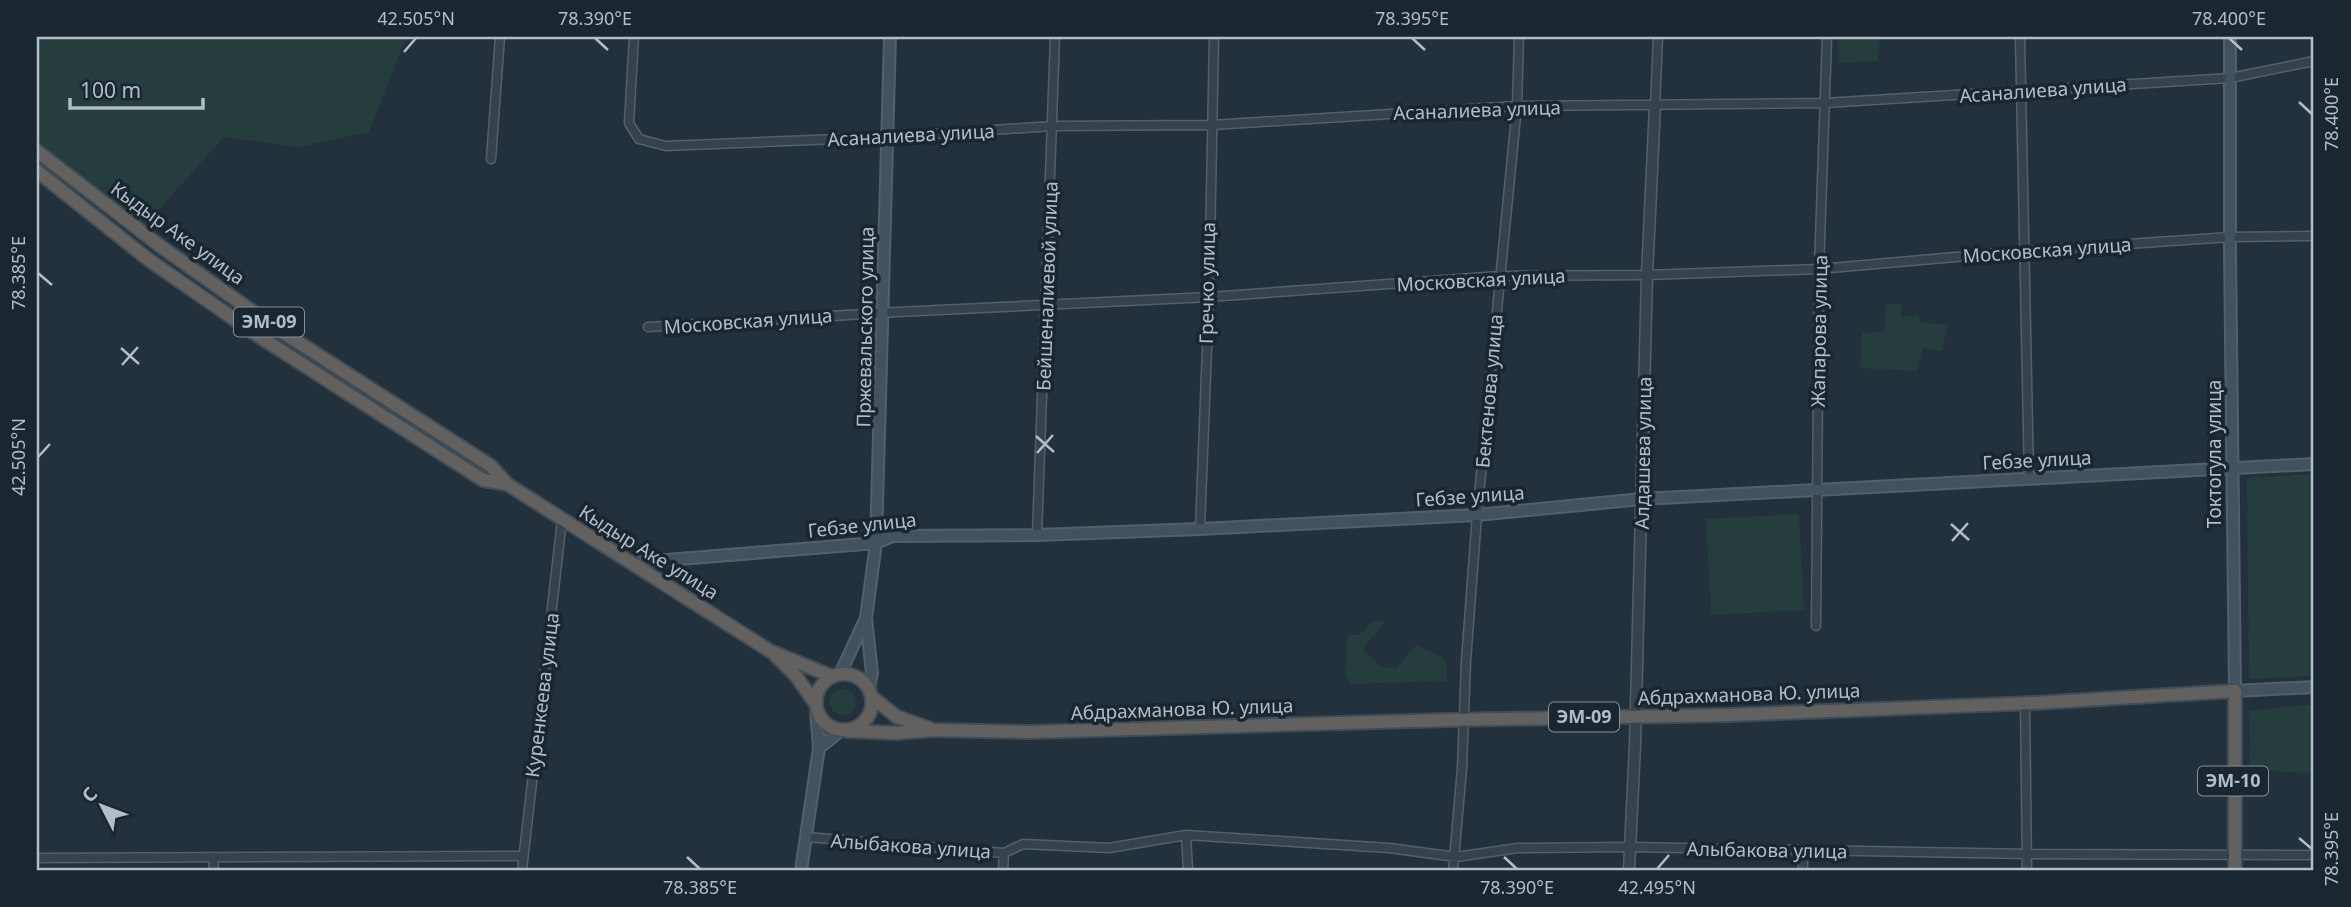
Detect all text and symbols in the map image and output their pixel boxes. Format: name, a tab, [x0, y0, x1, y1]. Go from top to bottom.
text: 42.505°N	[377, 6, 455, 30]
text: 78.390°E	[558, 6, 632, 30]
text: 78.395°E	[1375, 6, 1449, 30]
text: 78.400°E	[2192, 6, 2266, 30]
scale bar	[70, 66, 203, 110]
street label: Асаналиева улица	[1958, 71, 2128, 109]
text: 100 m	[80, 76, 141, 104]
text: 78.400°E	[2319, 77, 2343, 151]
street label: Асаналиева улица	[1393, 94, 1561, 126]
street label: Асаналиева улица	[827, 118, 995, 152]
street label: Кыдыр Аке улица	[106, 176, 250, 290]
street label: Бейшеналиевой улица	[1030, 181, 1064, 391]
street label: Гречко улица	[1193, 222, 1221, 344]
street label: Пржевальского улица	[850, 226, 880, 428]
street label: Московская улица	[1962, 231, 2132, 269]
text: 78.385°E	[6, 236, 30, 310]
street label: Жапарова улица	[1805, 254, 1833, 408]
street label: Московская улица	[1396, 263, 1566, 297]
street label: Московская улица	[663, 302, 833, 340]
road number: ЭМ-09	[234, 308, 304, 336]
street label: Бектенова улица	[1469, 313, 1509, 469]
street label: Алдашева улица	[1629, 376, 1657, 530]
street label: Токтогула улица	[2201, 380, 2227, 528]
text: 42.505°N	[6, 418, 30, 496]
street label: Гебзе улица	[1982, 444, 2092, 476]
street label: Гебзе улица	[1415, 479, 1525, 513]
street label: Кыдыр Аке улица	[574, 499, 724, 605]
street label: Гебзе улица	[806, 506, 918, 544]
street label: Куренкеева улица	[519, 611, 565, 779]
street label: Абдрахманова Ю. улица	[1637, 677, 1861, 711]
street label: Абдрахманова Ю. улица	[1070, 692, 1294, 726]
road number: ЭМ-09	[1549, 702, 1619, 732]
road number: ЭМ-10	[2198, 766, 2268, 796]
north arrow	[66, 771, 136, 841]
text: С	[76, 781, 103, 808]
text: 78.395°E	[2319, 812, 2343, 886]
street label: Алыбакова улица	[830, 827, 992, 865]
street label: Алыбакова улица	[1686, 836, 1848, 864]
text: 78.385°E	[663, 875, 737, 899]
text: 78.390°E	[1480, 875, 1554, 899]
text: 42.495°N	[1618, 875, 1696, 899]

